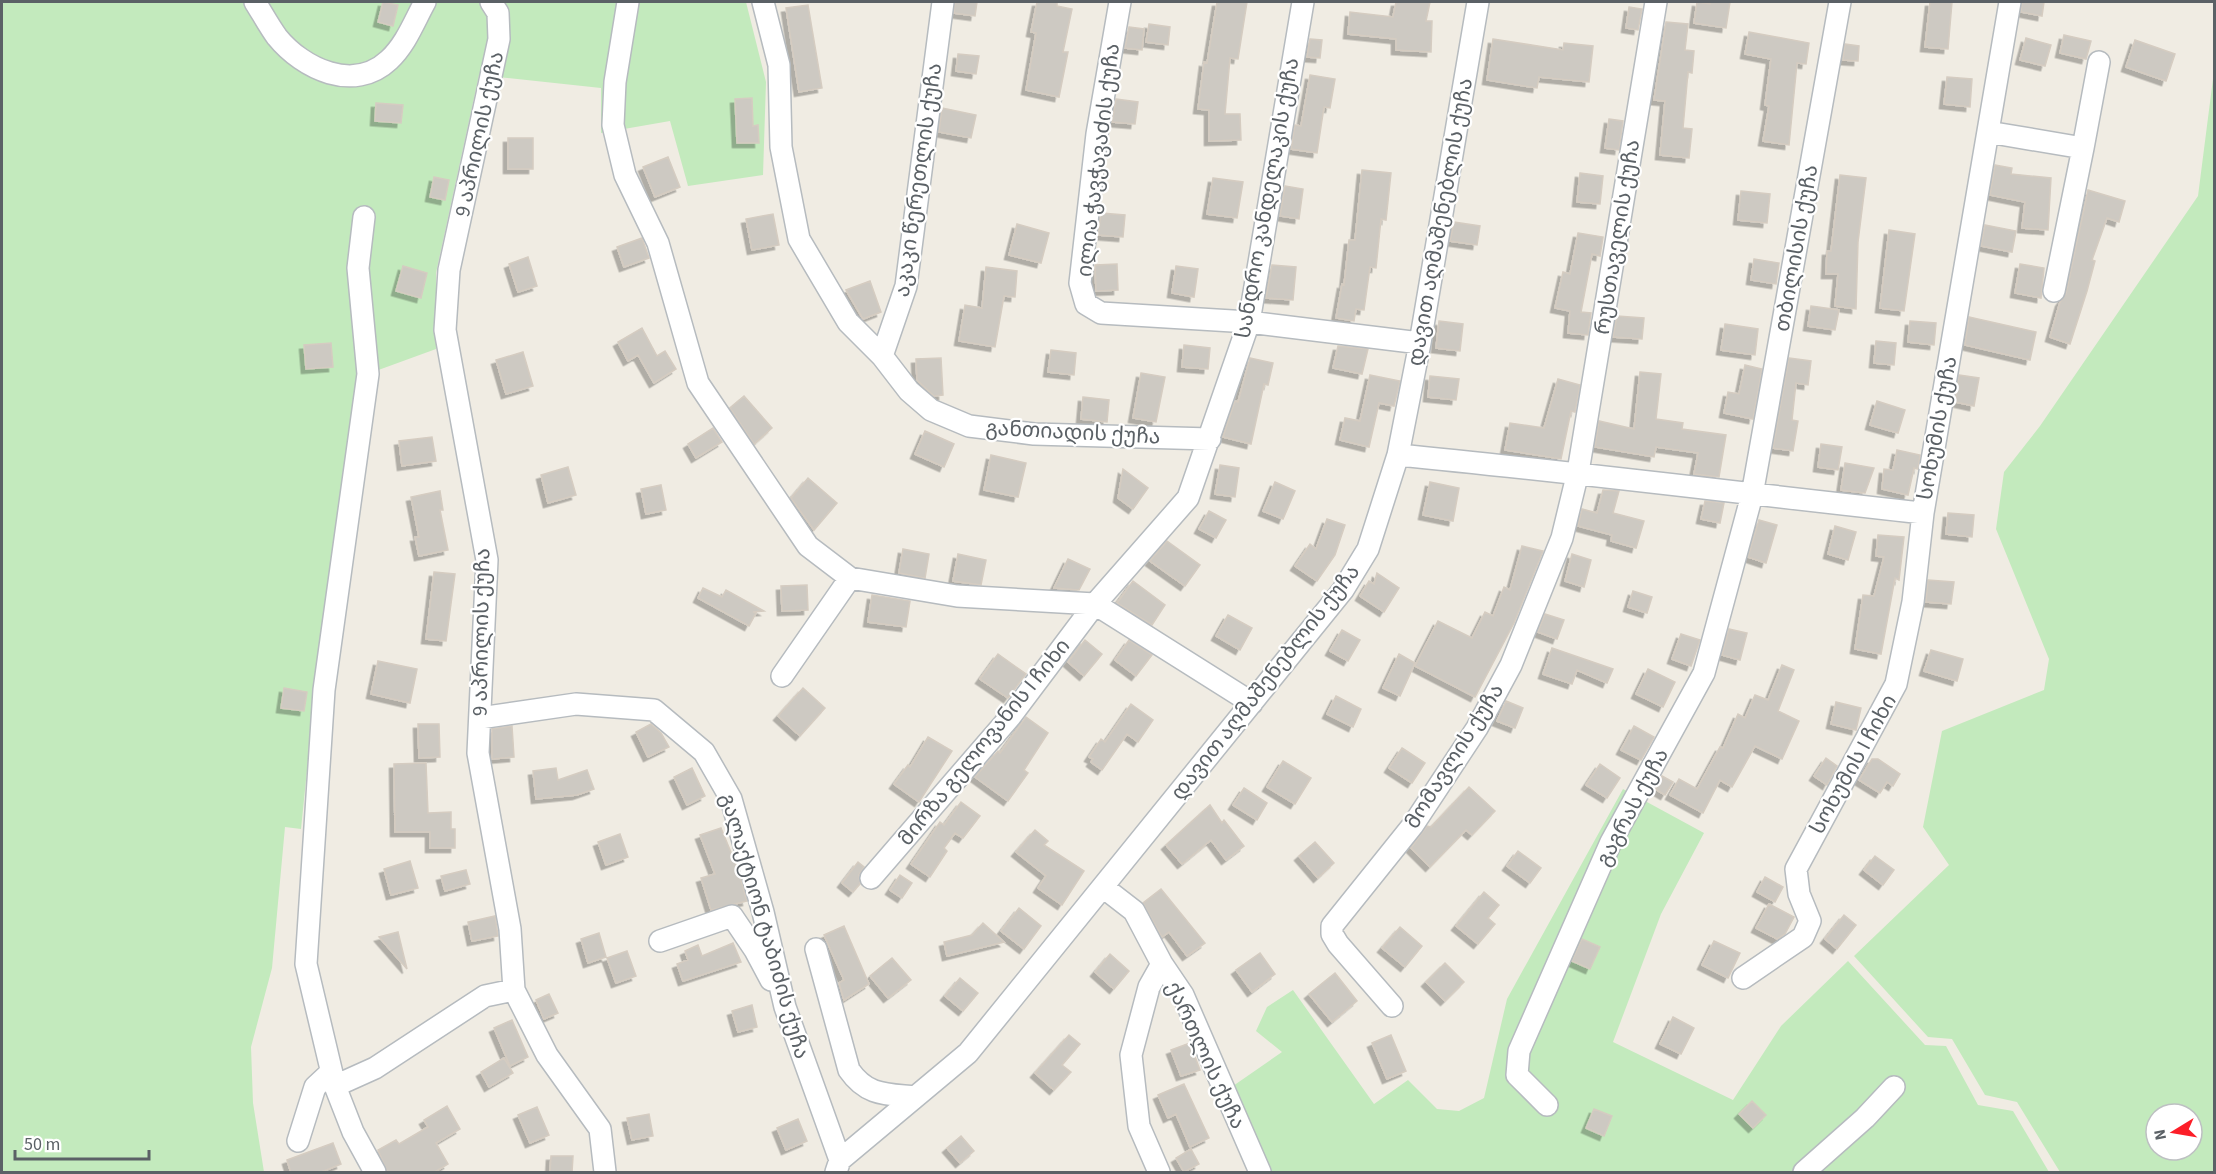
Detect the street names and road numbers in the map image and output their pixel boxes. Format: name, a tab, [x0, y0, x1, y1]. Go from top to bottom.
street label: ილია ჭავჭავაძის ქუჩა	[1069, 42, 1127, 278]
street label: 9 აპრილის ქუჩა	[447, 49, 511, 219]
street label: სანდრო კანდელაკის ქუჩა	[1228, 55, 1306, 341]
street label: აკაკი წერეთლის ქუჩა	[887, 61, 949, 299]
street label: დავით აღმაშენებლის ქუჩა	[1400, 76, 1480, 368]
street label: რუსთაველის ქუჩა	[1587, 137, 1647, 337]
street label: თბილისის ქუჩა	[1767, 162, 1825, 334]
street label: სოხუმის ქუჩა	[1910, 354, 1964, 502]
street label: განთიადის ქუჩა	[985, 412, 1161, 452]
street label: 9 აპრილის ქუჩა	[465, 548, 497, 716]
street label: დავით აღმაშენებლის ქუჩა	[1163, 558, 1367, 806]
street label: მირზა გელოვანის I ჩიხი	[891, 632, 1077, 852]
street label: მომავლის ქუჩა	[1397, 678, 1511, 834]
street label: სოხუმის I ჩიხი	[1802, 689, 1904, 839]
street label: გაგრას ქუჩა	[1588, 743, 1676, 871]
street label: გალაქტიონ ტაბიძის ქუჩა	[713, 790, 817, 1062]
street label: ქართლის ქუჩა	[1159, 976, 1253, 1134]

